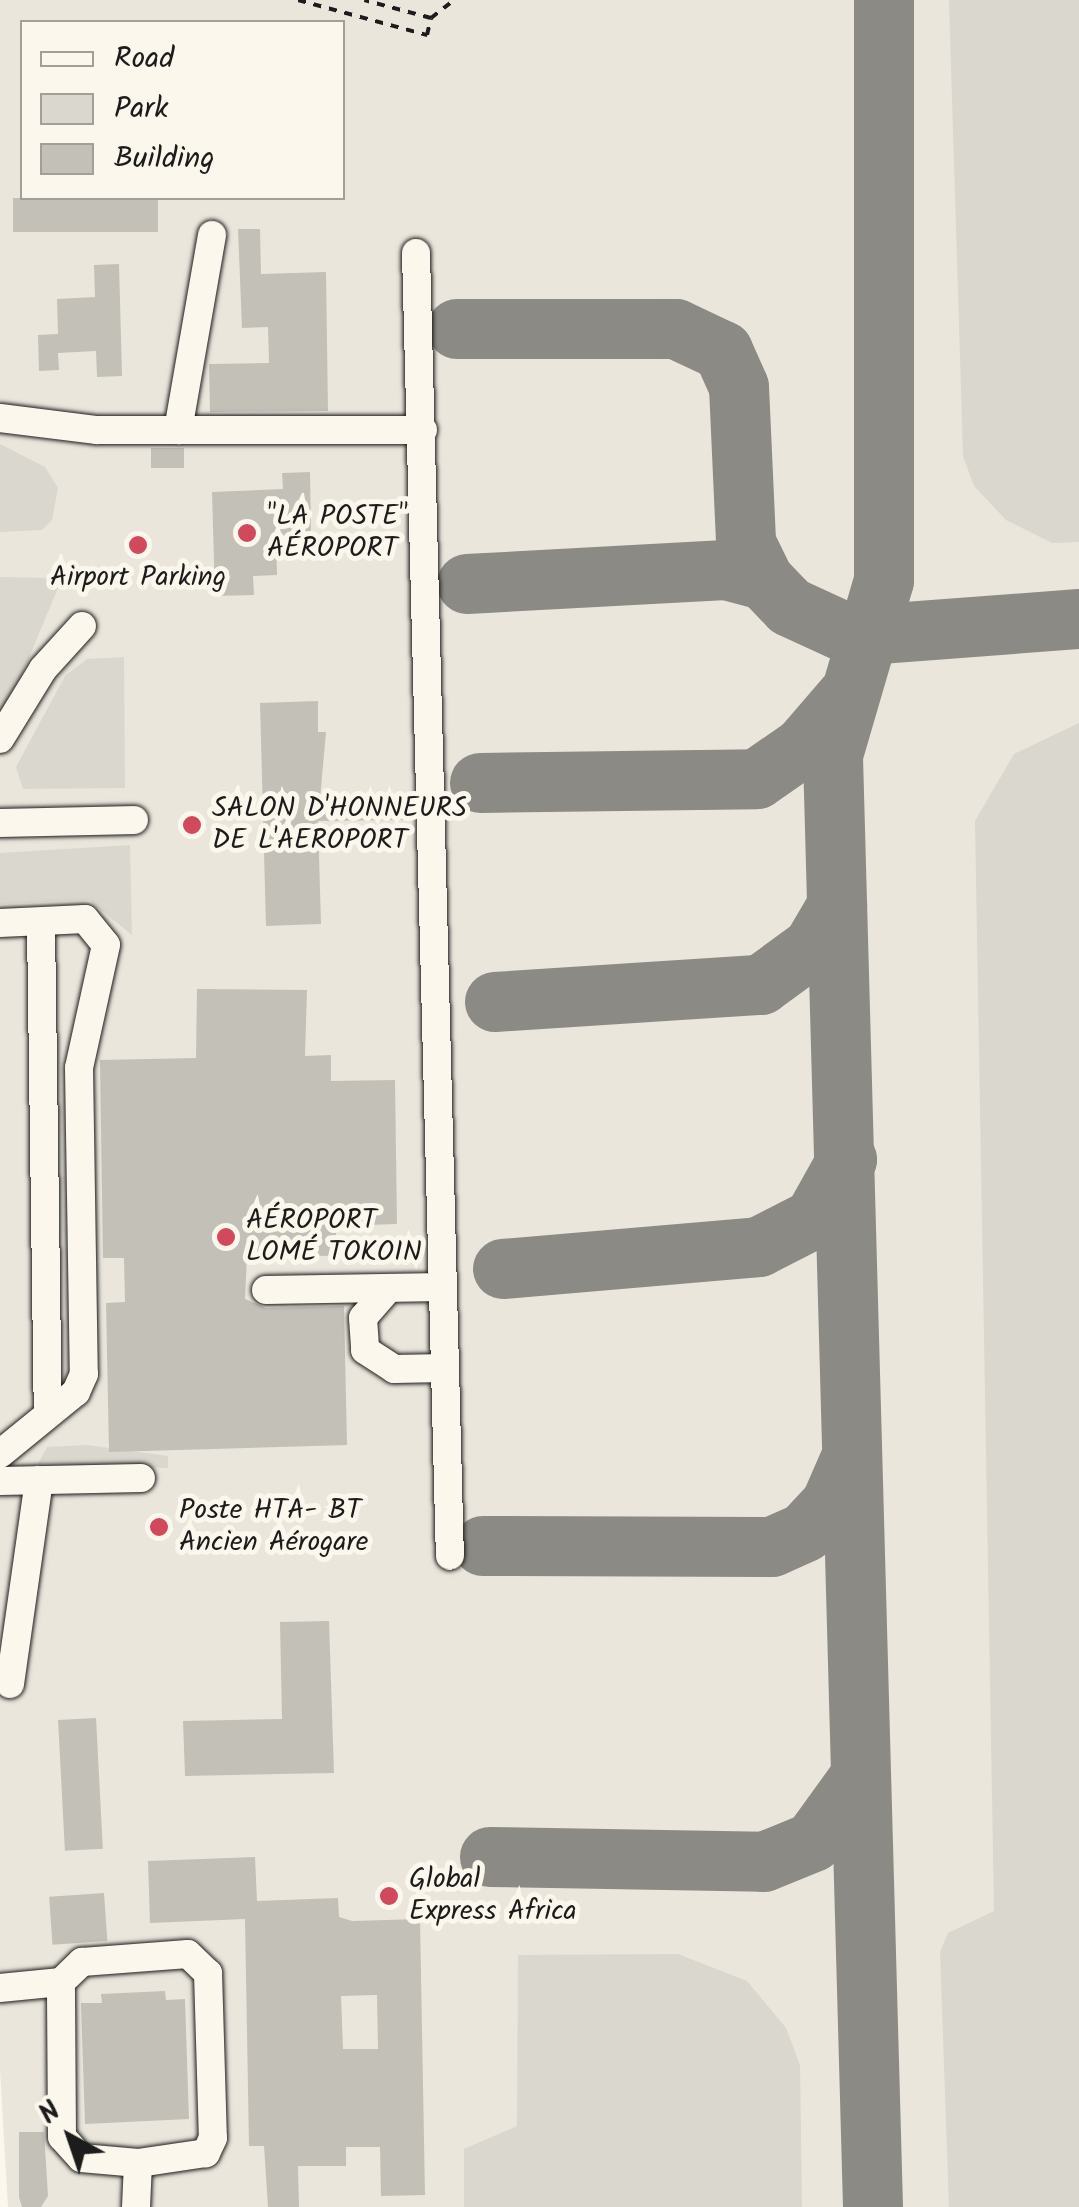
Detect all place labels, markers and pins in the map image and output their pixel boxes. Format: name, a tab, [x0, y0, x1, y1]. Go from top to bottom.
place label: "LA POSTE" AÉROPORT	[267, 500, 408, 566]
marker: "LA POSTE" AÉROPORT	[236, 522, 258, 544]
marker: Airport Parking	[127, 534, 149, 556]
place label: Airport Parking	[50, 561, 226, 595]
place label: SALON D'HONNEURS DE L'AEROPORT	[212, 792, 467, 858]
marker: SALON D'HONNEURS DE L'AEROPORT	[181, 814, 203, 836]
place label: AÉROPORT LOMÉ TOKOIN	[246, 1204, 422, 1270]
marker: AÉROPORT LOMÉ TOKOIN	[215, 1226, 237, 1248]
place label: Poste HTA- BT Ancien Aérogare	[179, 1494, 368, 1560]
marker: Poste HTA- BT Ancien Aérogare	[148, 1516, 170, 1538]
place label: Global Express Africa	[409, 1863, 577, 1929]
marker: Global Express Africa	[378, 1885, 400, 1907]

